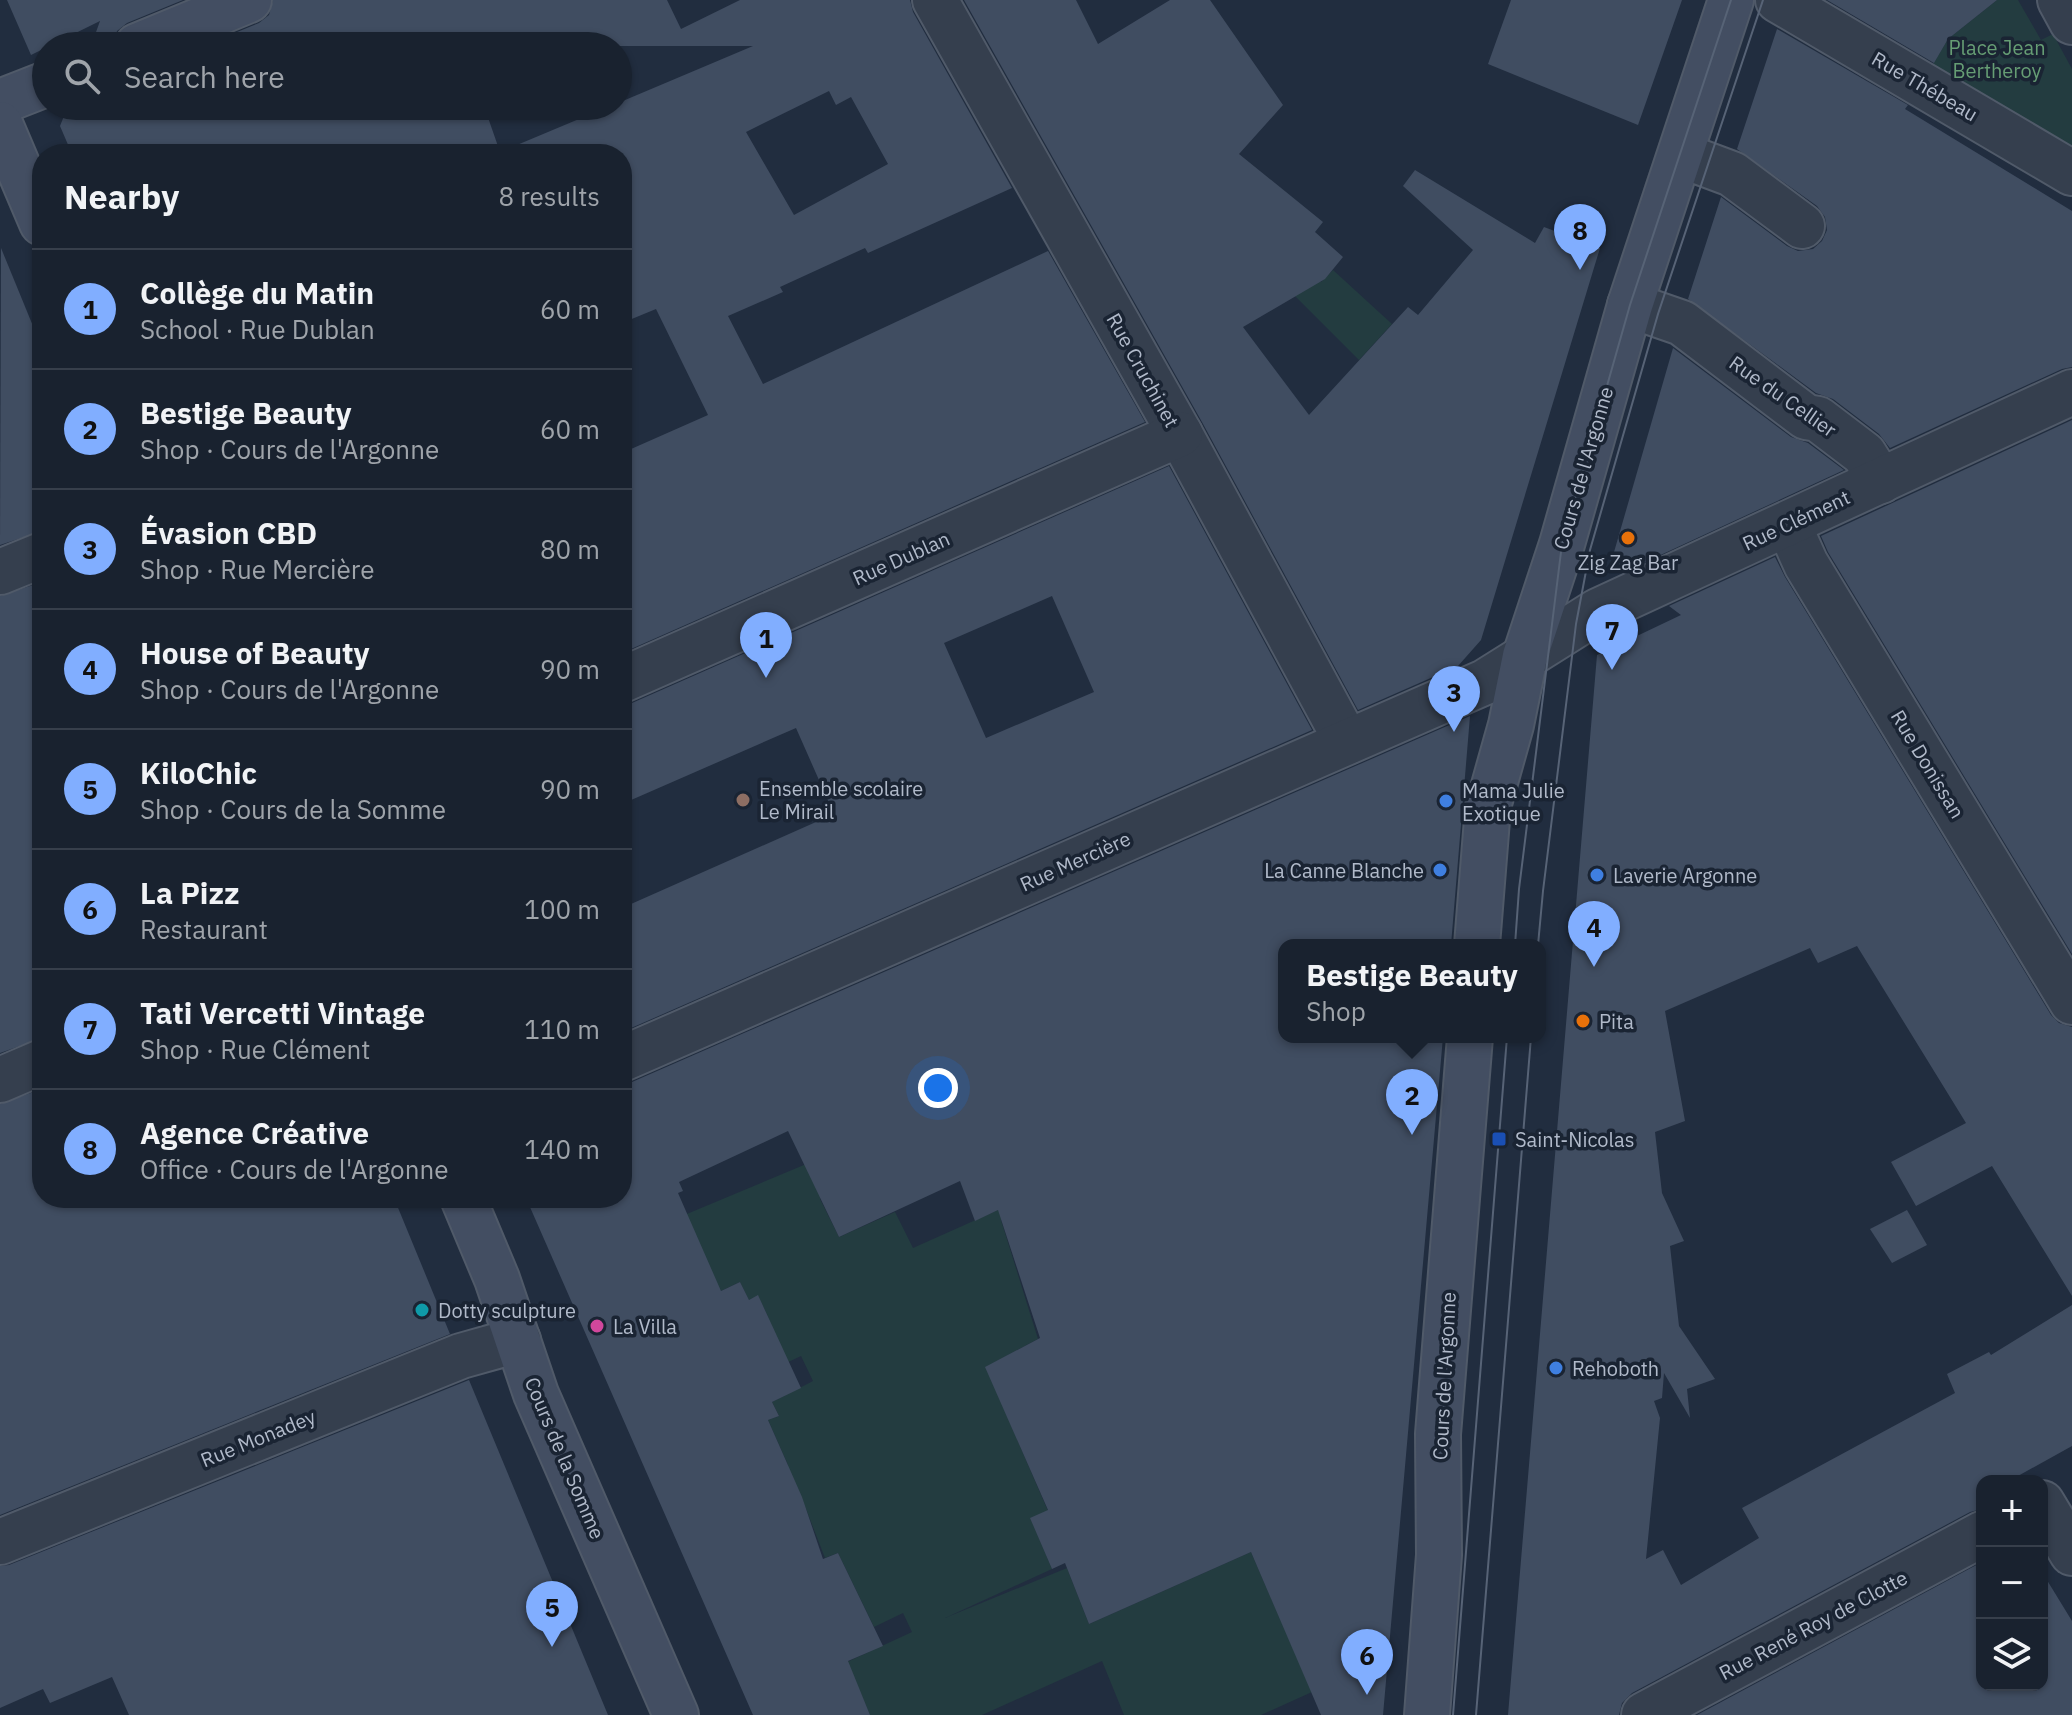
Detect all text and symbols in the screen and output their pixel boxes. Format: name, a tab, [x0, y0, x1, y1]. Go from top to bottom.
search box	[32, 32, 632, 120]
park label: Place Jean Bertheroy	[1948, 34, 2046, 84]
street label: Rue Thébeau	[1867, 45, 1983, 127]
icon: search	[60, 54, 104, 98]
text: Search here	[124, 57, 285, 96]
text: Nearby	[64, 174, 179, 218]
text: 8 results	[498, 179, 600, 213]
pin: 8	[1554, 204, 1606, 270]
text: Collège du Matin	[140, 273, 374, 312]
text: 1	[82, 292, 98, 326]
text: 60 m	[540, 292, 600, 326]
street label: Rue Cruchinet	[1100, 308, 1186, 432]
text: School · Rue Dublan	[140, 312, 375, 346]
street label: Rue du Cellier	[1724, 349, 1842, 443]
street label: Cours de l'Argonne	[1547, 383, 1619, 553]
text: Bestige Beauty	[140, 393, 351, 432]
text: 2	[82, 412, 98, 446]
text: 60 m	[540, 412, 600, 446]
text: Shop · Cours de l'Argonne	[140, 432, 439, 466]
street label: Rue Clément	[1738, 483, 1854, 557]
text: Évasion CBD	[140, 513, 317, 552]
street label: Rue Dublan	[848, 525, 954, 591]
marker: Zig Zag Bar	[1619, 529, 1637, 547]
text: 3	[82, 532, 98, 566]
text: 80 m	[540, 532, 600, 566]
place label: Zig Zag Bar	[1578, 549, 1678, 576]
text: Shop · Rue Mercière	[140, 552, 374, 586]
pin: 7	[1586, 604, 1638, 670]
pin: 1	[740, 612, 792, 678]
text: House of Beauty	[140, 633, 370, 672]
text: 4	[82, 652, 98, 686]
text: 90 m	[540, 652, 600, 686]
pin: 3	[1428, 666, 1480, 732]
text: Shop · Cours de l'Argonne	[140, 672, 439, 706]
street label: Rue Donissan	[1885, 705, 1971, 823]
text: KiloChic	[140, 753, 257, 792]
text: 5	[82, 772, 98, 806]
text: 90 m	[540, 772, 600, 806]
place label: Ensemble scolaire Le Mirail	[759, 775, 923, 825]
place label: Mama Julie Exotique	[1462, 777, 1565, 827]
marker: Ensemble scolaire Le Mirail	[734, 791, 752, 809]
text: Shop · Cours de la Somme	[140, 792, 446, 826]
marker: Mama Julie Exotique	[1437, 792, 1455, 810]
street label: Rue Mercière	[1015, 825, 1135, 897]
place label: La Canne Blanche	[1264, 857, 1424, 884]
marker: La Canne Blanche	[1431, 861, 1449, 879]
place label: Laverie Argonne	[1613, 862, 1757, 889]
marker: Laverie Argonne	[1588, 866, 1606, 884]
text: La Pizz	[140, 873, 240, 912]
text: 6	[82, 892, 98, 926]
text: 100 m	[524, 892, 600, 926]
pin: 4	[1568, 901, 1620, 967]
text: Restaurant	[140, 912, 268, 946]
popup	[1278, 939, 1546, 1043]
text: Bestige Beauty	[1306, 955, 1518, 994]
text: Tati Vercetti Vintage	[140, 993, 425, 1032]
text: Shop	[1306, 994, 1366, 1028]
place label: Pita	[1599, 1008, 1634, 1035]
text: 7	[82, 1012, 98, 1046]
text: 110 m	[524, 1012, 600, 1046]
marker: Pita	[1574, 1012, 1592, 1030]
text: Shop · Rue Clément	[140, 1032, 370, 1066]
your location	[918, 1068, 958, 1108]
pin: 2	[1386, 1069, 1438, 1135]
text: Agence Créative	[140, 1113, 369, 1152]
place label: Saint-Nicolas	[1515, 1126, 1634, 1153]
marker: Saint-Nicolas	[1490, 1130, 1508, 1148]
text: 8	[82, 1132, 98, 1166]
text: 140 m	[524, 1132, 600, 1166]
text: Office · Cours de l'Argonne	[140, 1152, 448, 1186]
street label: Cours de l'Argonne	[1426, 1291, 1462, 1461]
place label: Dotty sculpture	[438, 1297, 576, 1324]
marker: Dotty sculpture	[413, 1301, 431, 1319]
place label: La Villa	[613, 1313, 677, 1340]
marker: La Villa	[588, 1317, 606, 1335]
place label: Rehoboth	[1572, 1355, 1659, 1382]
marker: Rehoboth	[1547, 1359, 1565, 1377]
street label: Cours de la Somme	[519, 1373, 611, 1543]
street label: Rue Monadey	[196, 1403, 320, 1473]
map controls	[1976, 1475, 2048, 1691]
button: +	[1976, 1475, 2048, 1547]
button: −	[1976, 1547, 2048, 1619]
street label: Rue René Roy de Clotte	[1714, 1564, 1912, 1686]
pin: 5	[526, 1581, 578, 1647]
button: layers	[1976, 1619, 2048, 1691]
pin: 6	[1341, 1629, 1393, 1695]

